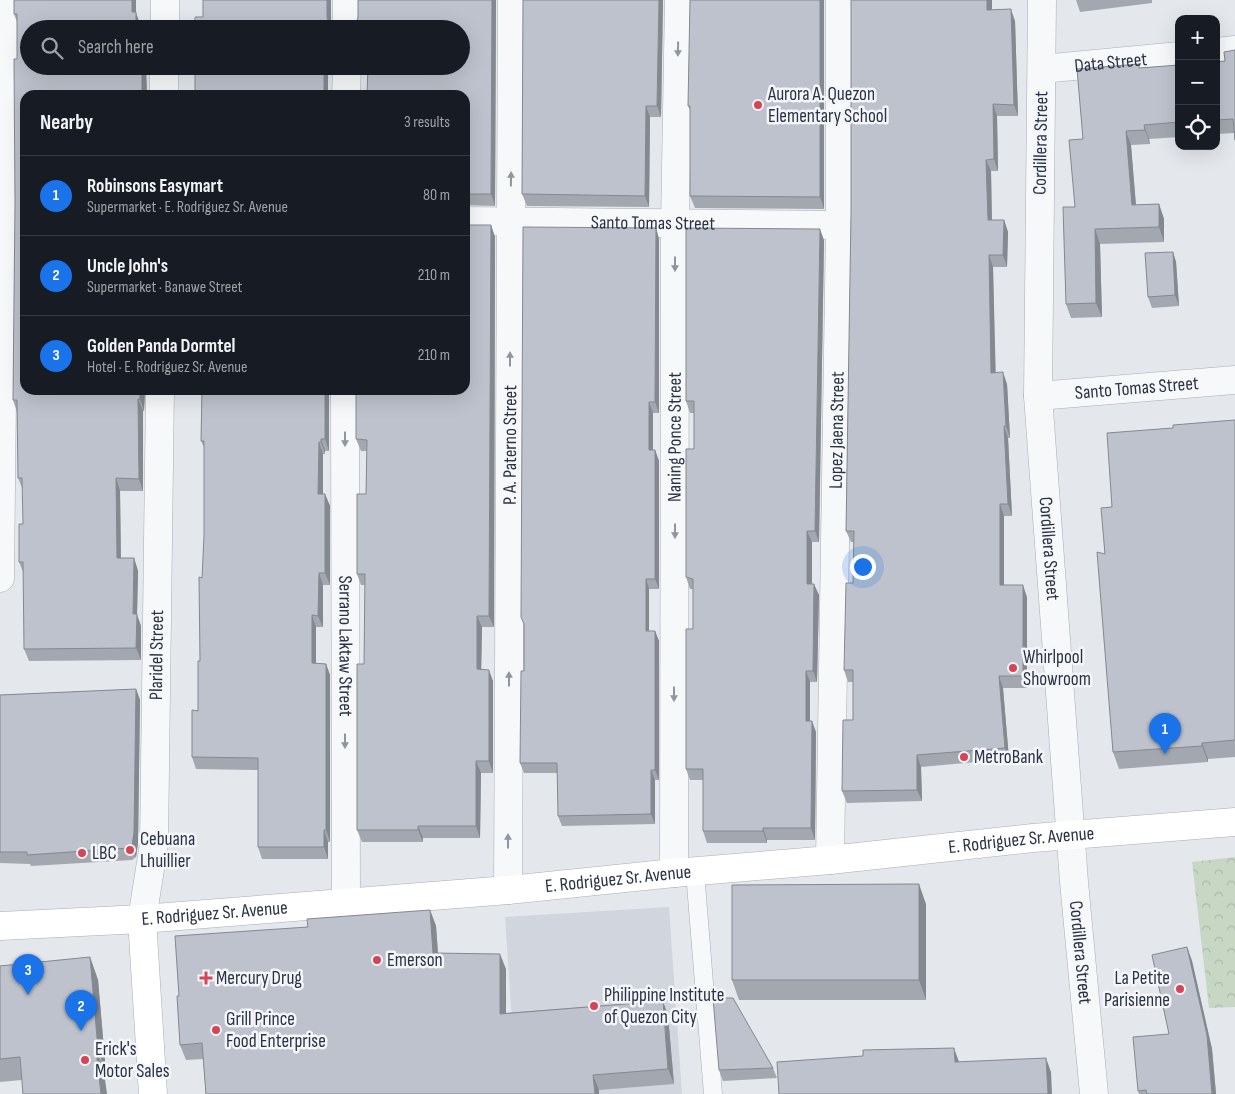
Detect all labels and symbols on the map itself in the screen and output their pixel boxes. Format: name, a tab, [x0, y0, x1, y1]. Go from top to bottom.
one-way arrow	[674, 41, 682, 57]
street label: Data Street	[1073, 48, 1148, 77]
place label: Aurora A. Quezon Elementary School	[767, 83, 887, 128]
street label: Cordillera Street	[1029, 91, 1053, 195]
marker: Aurora A. Quezon Elementary School	[752, 99, 764, 111]
one-way arrow	[507, 170, 515, 186]
street label: Santo Tomas Street	[591, 211, 715, 235]
one-way arrow	[671, 256, 679, 272]
one-way arrow	[506, 350, 514, 366]
street label: Lopez Jaena Street	[824, 371, 849, 489]
street label: Santo Tomas Street	[1074, 371, 1200, 404]
street label: Naning Ponce Street	[663, 372, 686, 502]
street label: P. A. Paterno Street	[498, 385, 522, 505]
one-way arrow	[341, 431, 349, 447]
street label: Cordillera Street	[1034, 496, 1065, 601]
one-way arrow	[671, 523, 679, 539]
your location	[850, 554, 876, 580]
street label: Serrano Laktaw Street	[334, 575, 357, 717]
street label: Plaridel Street	[144, 610, 169, 700]
place label: Whirlpool Showroom	[1023, 646, 1091, 691]
marker: Whirlpool Showroom	[1007, 662, 1019, 674]
one-way arrow	[505, 670, 513, 686]
one-way arrow	[670, 686, 678, 702]
pin: 1	[1149, 713, 1181, 754]
one-way arrow	[341, 733, 349, 749]
place label: MetroBank	[974, 746, 1044, 769]
marker: MetroBank	[958, 751, 970, 763]
street label: E. Rodriguez Sr. Avenue	[947, 822, 1095, 859]
place label: Cebuana Lhuillier	[140, 828, 195, 873]
one-way arrow	[504, 833, 512, 849]
place label: LBC	[92, 842, 117, 865]
marker: Cebuana Lhuillier	[124, 844, 136, 856]
marker: LBC	[76, 847, 88, 859]
street label: E. Rodriguez Sr. Avenue	[544, 860, 692, 898]
street label: E. Rodriguez Sr. Avenue	[141, 896, 289, 930]
street label: Cordillera Street	[1064, 900, 1097, 1005]
place label: Emerson	[387, 949, 443, 972]
pin: 3	[12, 954, 44, 995]
marker: Emerson	[371, 954, 383, 966]
place label: Mercury Drug	[216, 967, 302, 990]
place label: La Petite Parisienne	[1104, 967, 1170, 1012]
marker: Mercury Drug	[200, 972, 212, 984]
marker: La Petite Parisienne	[1174, 983, 1186, 995]
place label: Philippine Institute of Quezon City	[604, 984, 724, 1029]
pin: 2	[65, 990, 97, 1031]
marker: Philippine Institute of Quezon City	[588, 1000, 600, 1012]
place label: Grill Prince Food Enterprise	[226, 1008, 326, 1053]
marker: Grill Prince Food Enterprise	[210, 1024, 222, 1036]
place label: Erick's Motor Sales	[95, 1038, 170, 1083]
marker: Erick's Motor Sales	[79, 1054, 91, 1066]

